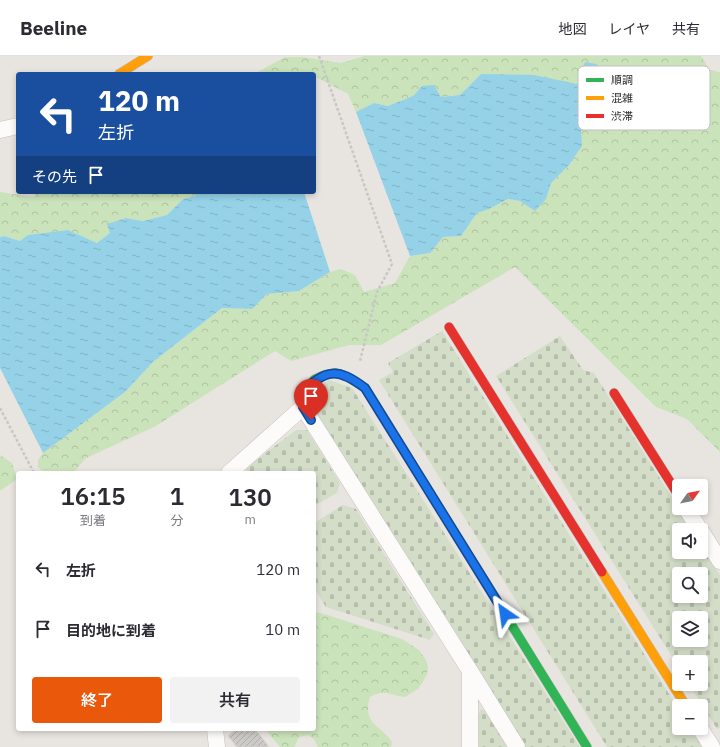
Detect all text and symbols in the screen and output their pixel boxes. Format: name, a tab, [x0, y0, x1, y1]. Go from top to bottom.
text: Beeline	[20, 16, 87, 40]
text: 地図	[558, 20, 586, 38]
text: レイヤ	[608, 20, 650, 38]
text: 共有	[672, 20, 700, 38]
legend	[578, 66, 710, 130]
text: 順調	[611, 73, 633, 87]
text: 120 m	[98, 82, 180, 119]
icon: left	[32, 88, 84, 140]
text: 混雑	[611, 91, 633, 105]
text: 渋滞	[611, 109, 633, 123]
text: 左折	[98, 121, 134, 144]
icon: arrive	[85, 164, 107, 186]
text: その先	[32, 167, 77, 186]
pin	[294, 379, 328, 420]
icon: arrive	[300, 385, 322, 407]
north arrow	[672, 479, 708, 515]
map controls	[672, 479, 708, 735]
text: 16:15	[60, 480, 126, 512]
text: 1	[170, 480, 184, 512]
text: 130	[229, 481, 272, 513]
text: m	[244, 511, 256, 528]
text: 到着	[80, 512, 106, 529]
text: 分	[171, 512, 184, 529]
button: sound	[672, 523, 708, 559]
icon: left	[32, 558, 54, 580]
text: 120 m	[256, 560, 300, 579]
text: 左折	[66, 561, 96, 580]
button: search	[672, 567, 708, 603]
position arrow	[484, 593, 526, 635]
button: layers	[672, 611, 708, 647]
icon: arrive	[32, 618, 54, 640]
text: 10 m	[265, 620, 300, 639]
text: 目的地に到着	[66, 621, 156, 640]
button: +	[672, 655, 708, 691]
button: 終了	[32, 677, 162, 723]
button: 共有	[170, 677, 300, 723]
button: −	[672, 699, 708, 735]

